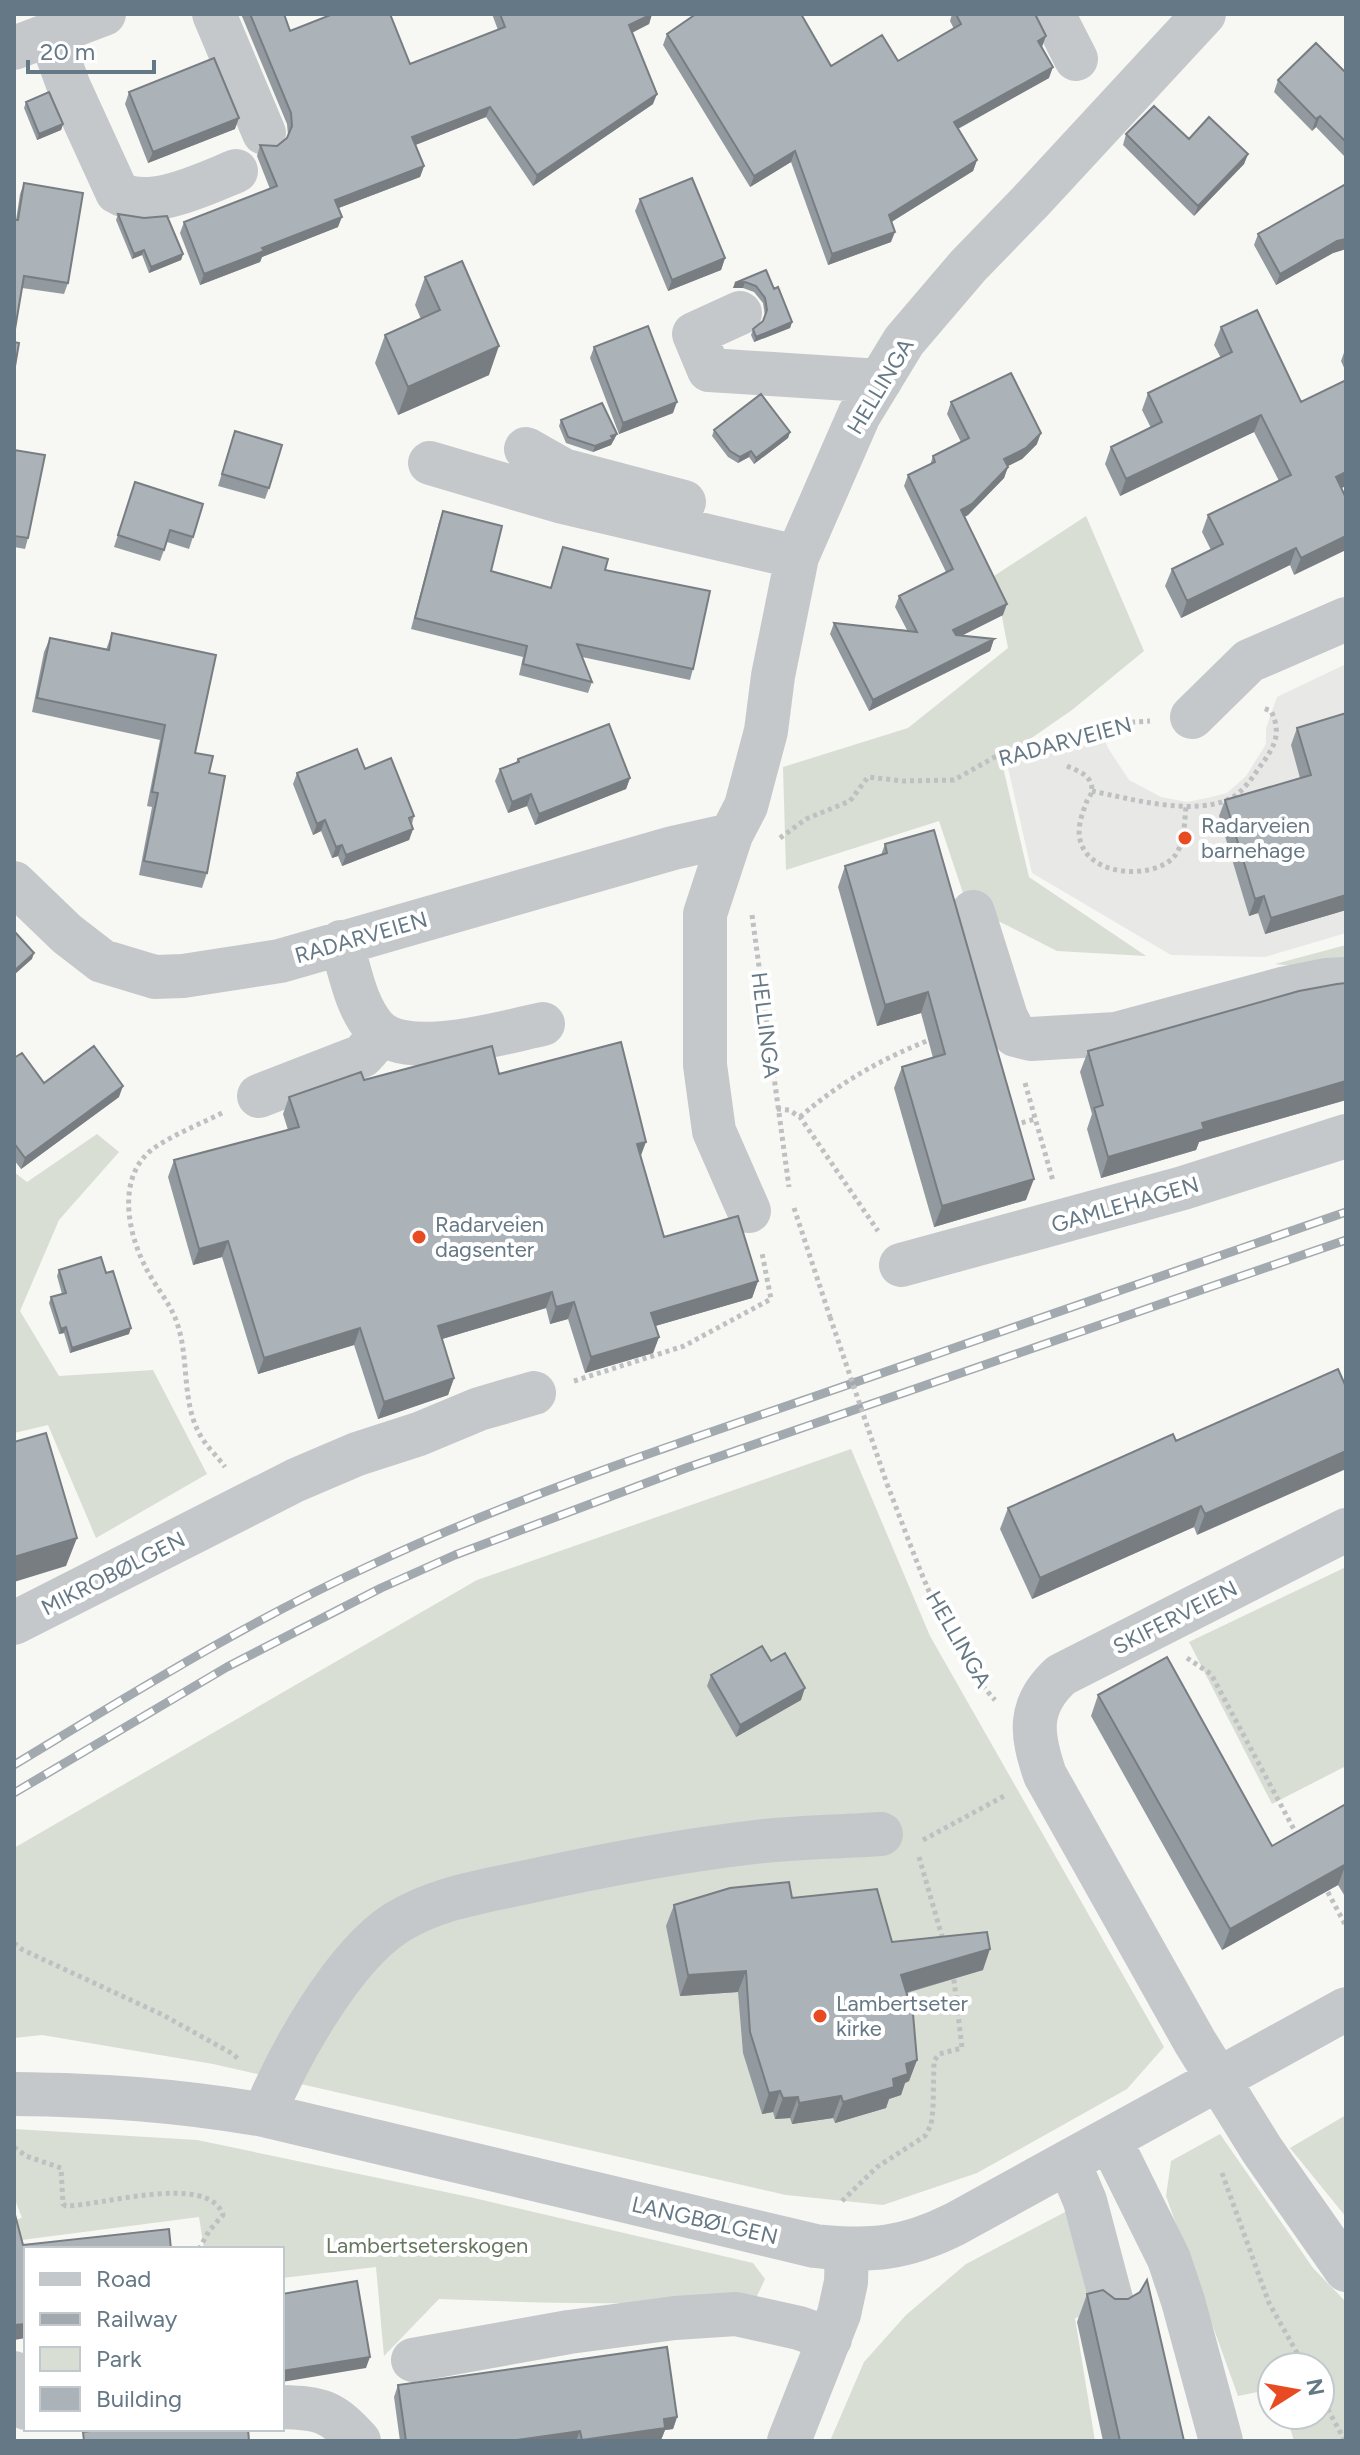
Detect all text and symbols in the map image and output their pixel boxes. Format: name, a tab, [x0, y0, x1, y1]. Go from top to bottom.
scale bar	[28, 24, 154, 74]
text: 20 m	[40, 37, 95, 66]
street label: HELLINGA	[841, 333, 920, 439]
street label: RADARVEIEN	[996, 711, 1135, 772]
place label: Radarveien barnehage	[1201, 812, 1310, 864]
marker: Radarveien barnehage	[1176, 829, 1194, 847]
street label: RADARVEIEN	[292, 906, 431, 969]
street label: HELLINGA	[746, 970, 785, 1080]
street label: GAMLEHAGEN	[1048, 1171, 1202, 1238]
place label: Radarveien dagsenter	[435, 1211, 544, 1263]
marker: Radarveien dagsenter	[410, 1228, 428, 1246]
street label: MIKROBØLGEN	[37, 1526, 190, 1621]
street label: SKIFERVEIEN	[1109, 1575, 1242, 1660]
street label: HELLINGA	[920, 1586, 997, 1692]
place label: Lambertseter kirke	[836, 1990, 969, 2042]
marker: Lambertseter kirke	[811, 2007, 829, 2025]
street label: LANGBØLGEN	[629, 2191, 781, 2250]
park label: Lambertseterskogen	[326, 2232, 528, 2259]
legend	[24, 2247, 284, 2431]
text: Road	[96, 2264, 151, 2293]
text: Railway	[96, 2304, 178, 2333]
text: Park	[96, 2344, 142, 2373]
north arrow	[1256, 2351, 1336, 2431]
text: N	[1300, 2376, 1330, 2398]
text: Building	[96, 2384, 182, 2413]

